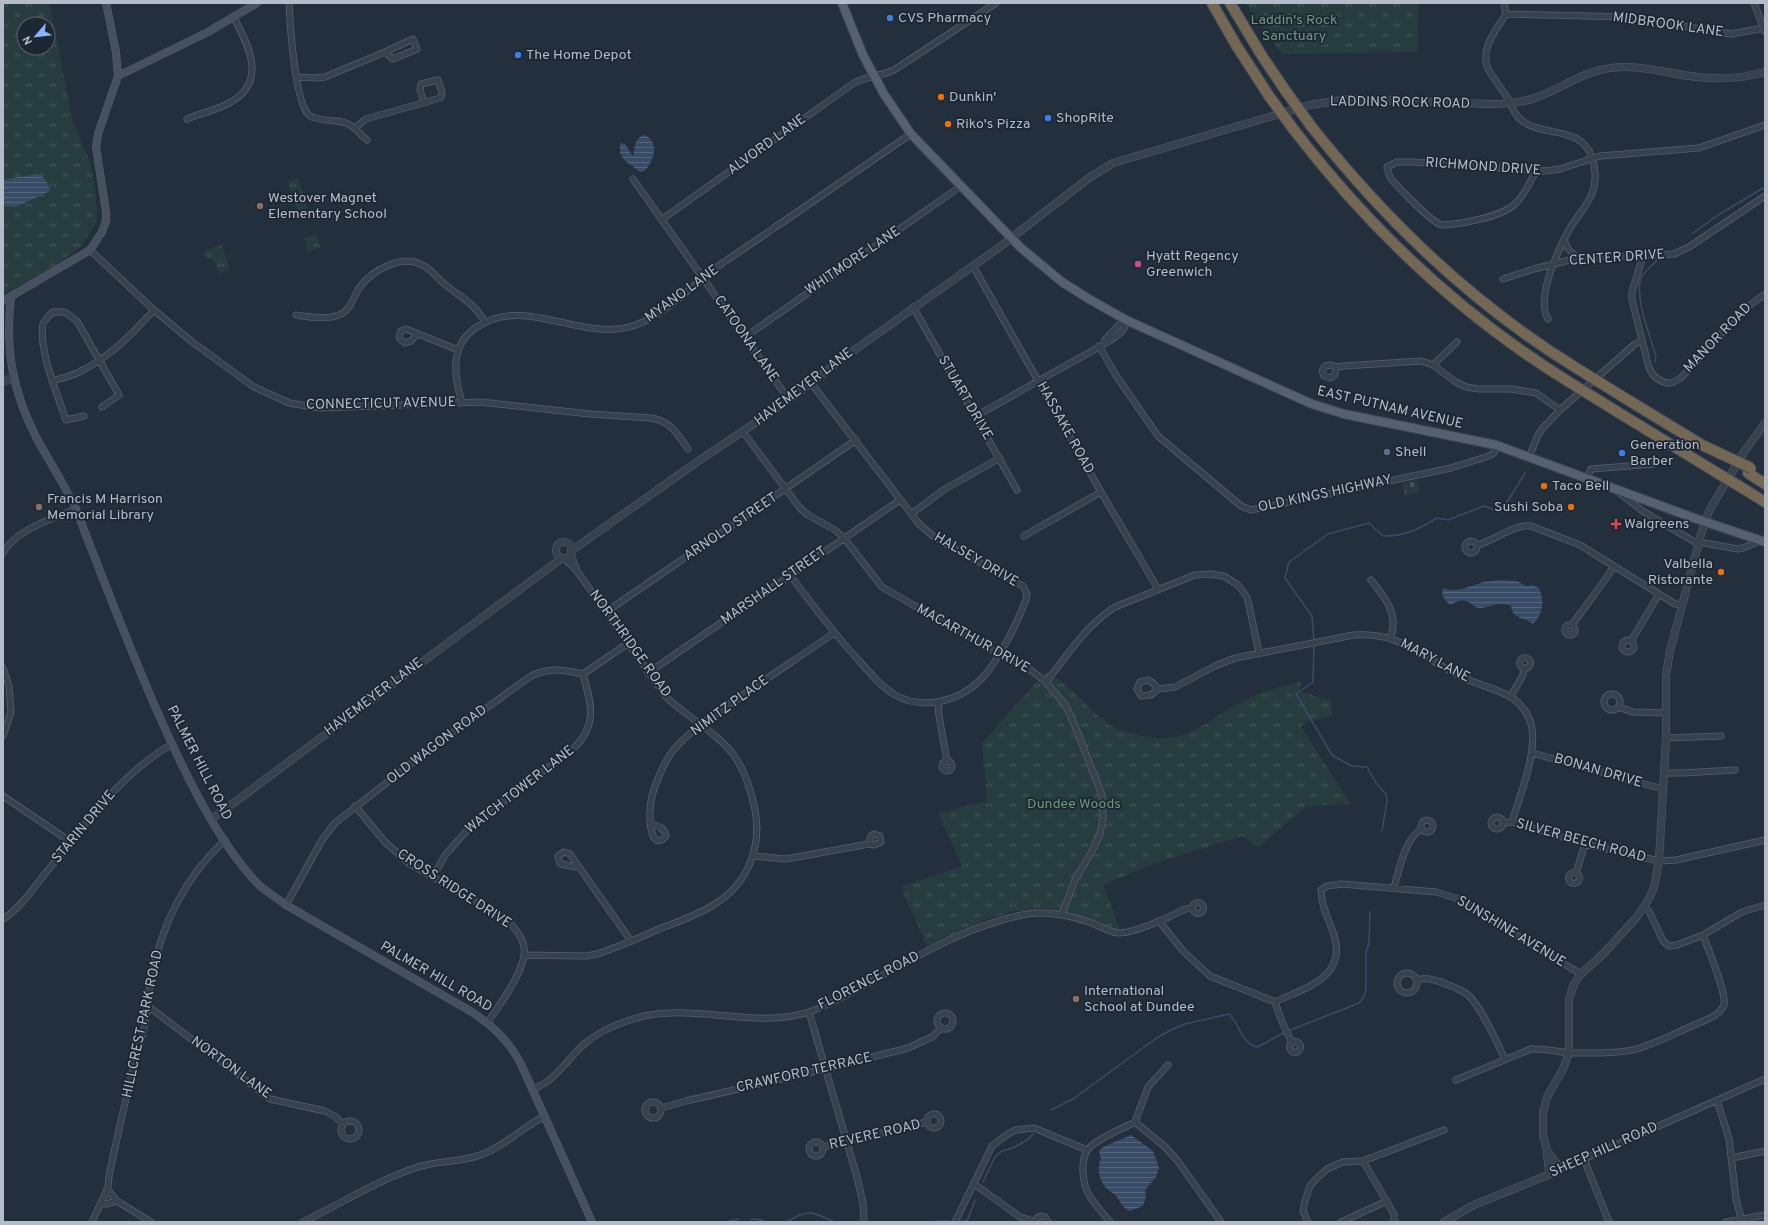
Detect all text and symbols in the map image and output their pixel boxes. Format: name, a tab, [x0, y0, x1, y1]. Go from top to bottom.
street label: MIDBROOK LANE	[1612, 9, 1724, 41]
place label: CVS Pharmacy	[898, 10, 991, 27]
park label: Laddin's Rock Sanctuary	[1251, 12, 1337, 45]
marker: CVS Pharmacy	[885, 13, 895, 23]
north arrow	[16, 16, 56, 56]
text: N	[20, 33, 36, 47]
place label: The Home Depot	[526, 47, 632, 64]
marker: The Home Depot	[513, 50, 523, 60]
place label: Dunkin'	[949, 89, 996, 106]
marker: Dunkin'	[936, 92, 946, 102]
street label: LADDINS ROCK ROAD	[1330, 93, 1470, 113]
place label: ShopRite	[1056, 110, 1114, 127]
street label: ALVORD LANE	[725, 111, 809, 179]
marker: ShopRite	[1043, 113, 1053, 123]
place label: Riko's Pizza	[956, 116, 1030, 133]
marker: Riko's Pizza	[943, 119, 953, 129]
street label: RICHMOND DRIVE	[1425, 154, 1541, 180]
place label: Westover Magnet Elementary School	[268, 190, 387, 223]
marker: Westover Magnet Elementary School	[255, 201, 265, 211]
street label: WHITMORE LANE	[802, 223, 904, 299]
street label: CENTER DRIVE	[1569, 246, 1665, 270]
place label: Hyatt Regency Greenwich	[1146, 248, 1239, 281]
marker: Hyatt Regency Greenwich	[1133, 259, 1143, 269]
street label: MYANO LANE	[642, 262, 722, 326]
street label: CATOONA LANE	[710, 292, 782, 386]
street label: MANOR ROAD	[1680, 300, 1756, 376]
street label: HAVEMEYER LANE	[751, 344, 857, 430]
street label: STUART DRIVE	[934, 353, 996, 443]
street label: HASSAKE ROAD	[1033, 379, 1097, 477]
street label: EAST PUTNAM AVENUE	[1315, 383, 1465, 433]
street label: CONNECTICUT AVENUE	[306, 394, 456, 414]
place label: Generation Barber	[1630, 437, 1700, 470]
place label: Shell	[1395, 444, 1426, 461]
marker: Shell	[1382, 447, 1392, 457]
marker: Generation Barber	[1617, 448, 1627, 458]
street label: OLD KINGS HIGHWAY	[1257, 472, 1393, 516]
place label: Taco Bell	[1552, 478, 1609, 495]
marker: Taco Bell	[1539, 481, 1549, 491]
street label: ARNOLD STREET	[681, 489, 781, 565]
place label: Francis M Harrison Memorial Library	[47, 491, 163, 524]
place label: Sushi Soba	[1494, 499, 1563, 516]
marker: Francis M Harrison Memorial Library	[34, 502, 44, 512]
marker: Sushi Soba	[1566, 502, 1576, 512]
place label: Walgreens	[1624, 516, 1689, 533]
marker: Walgreens	[1611, 519, 1621, 529]
street label: HALSEY DRIVE	[931, 529, 1021, 591]
street label: MARSHALL STREET	[718, 543, 830, 629]
place label: Valbella Ristorante	[1648, 556, 1713, 589]
marker: Valbella Ristorante	[1716, 567, 1726, 577]
street label: NORTHRIDGE ROAD	[585, 587, 675, 701]
street label: MACARTHUR DRIVE	[913, 601, 1033, 677]
street label: MARY LANE	[1397, 636, 1473, 686]
street label: HAVEMEYER LANE	[321, 654, 427, 740]
street label: NIMITZ PLACE	[688, 672, 772, 740]
street label: OLD WAGON ROAD	[383, 702, 491, 788]
street label: PALMER HILL ROAD	[163, 703, 235, 823]
street label: WATCH TOWER LANE	[462, 742, 578, 838]
street label: BONAN DRIVE	[1552, 750, 1644, 792]
street label: STARIN DRIVE	[48, 787, 120, 867]
park label: Dundee Woods	[1027, 796, 1121, 813]
street label: SILVER BEECH ROAD	[1514, 815, 1648, 867]
street label: CROSS RIDGE DRIVE	[394, 846, 514, 932]
street label: SUNSHINE AVENUE	[1453, 893, 1569, 971]
street label: PALMER HILL ROAD	[377, 938, 495, 1016]
street label: FLORENCE ROAD	[815, 948, 923, 1014]
street label: HILLCREST PARK ROAD	[119, 949, 167, 1099]
place label: International School at Dundee	[1084, 983, 1195, 1016]
marker: International School at Dundee	[1071, 994, 1081, 1004]
street label: NORTON LANE	[187, 1033, 275, 1103]
street label: CRAWFORD TERRACE	[734, 1049, 874, 1097]
street label: REVERE ROAD	[828, 1116, 922, 1154]
street label: SHEEP HILL ROAD	[1547, 1118, 1661, 1182]

